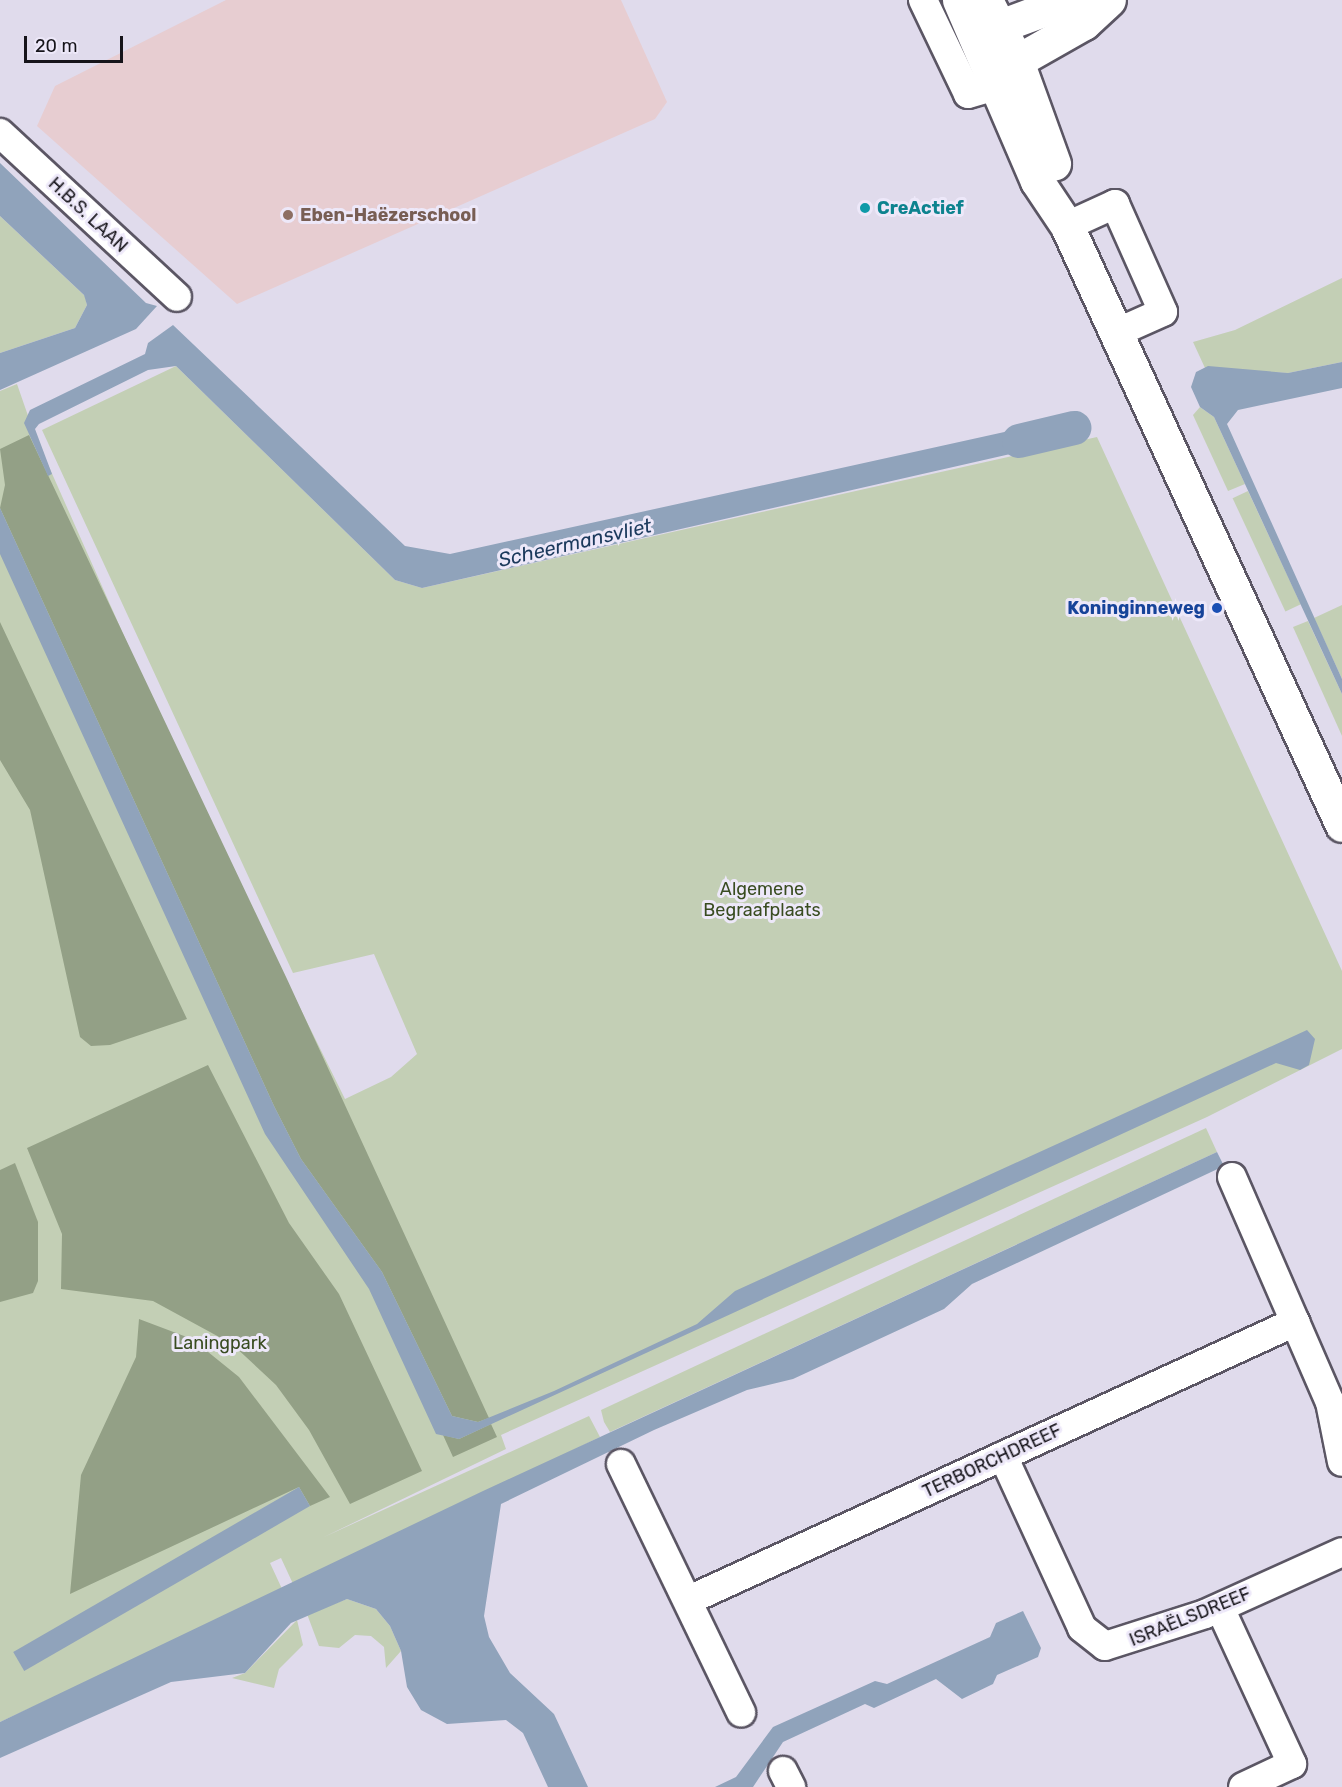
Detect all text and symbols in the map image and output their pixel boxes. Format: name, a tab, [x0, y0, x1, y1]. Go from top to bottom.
scale bar	[27, 24, 126, 62]
text: 20 m	[35, 35, 77, 57]
street label: H.B.S. LAAN	[44, 173, 132, 257]
place label: CreActief	[877, 197, 964, 219]
marker: CreActief	[858, 201, 872, 215]
place label: Eben-Haëzerschool	[300, 204, 476, 226]
marker: Eben-Haëzerschool	[281, 208, 295, 222]
water label: Scheermansvliet	[496, 514, 654, 572]
place label: Koninginneweg	[1067, 597, 1205, 619]
marker: Koninginneweg	[1210, 601, 1224, 615]
park label: Algemene Begraafplaats	[703, 879, 821, 922]
park label: Laningpark	[173, 1332, 267, 1354]
street label: TERBORCHDREEF	[919, 1419, 1065, 1503]
street label: ISRAËLSDREEF	[1126, 1583, 1254, 1651]

